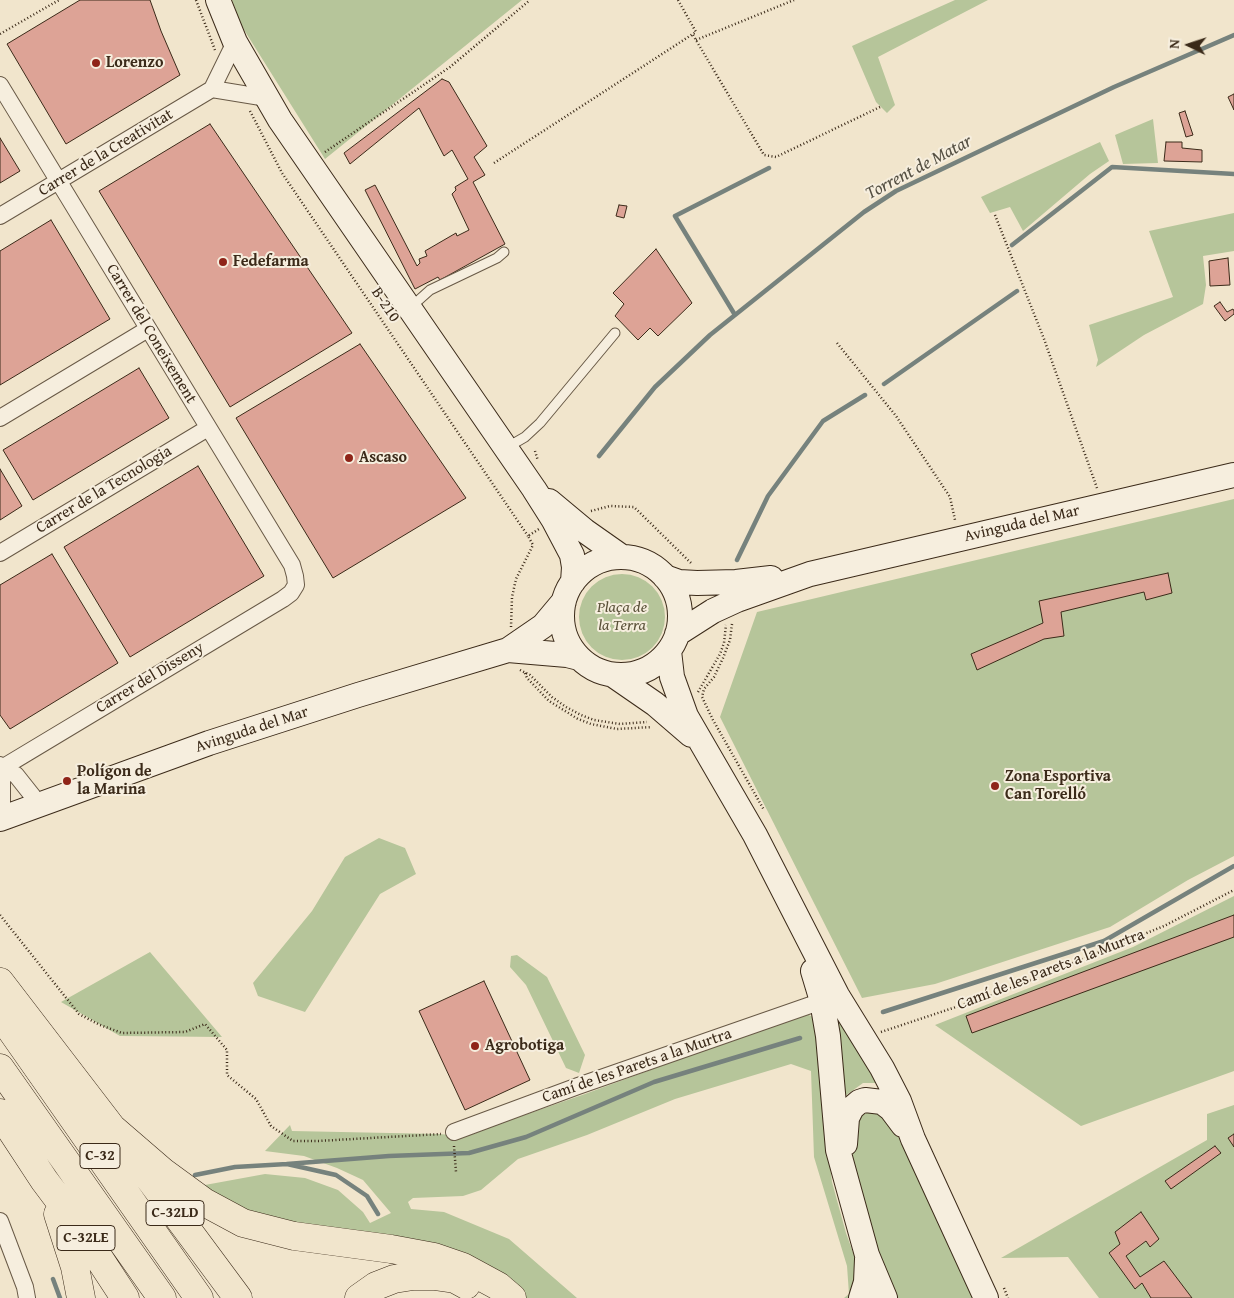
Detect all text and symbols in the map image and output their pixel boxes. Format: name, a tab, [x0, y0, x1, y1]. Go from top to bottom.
north arrow	[1164, 20, 1214, 70]
text: N	[1164, 39, 1184, 49]
place label: Lorenzo	[106, 53, 163, 73]
marker: Lorenzo	[90, 57, 102, 69]
street label: Carrer de la Creativitat	[35, 105, 177, 201]
water label: Torrent de Matar	[862, 131, 976, 205]
place label: Fedefarma	[233, 252, 309, 272]
marker: Fedefarma	[217, 256, 229, 268]
street label: Carrer del Coneixement	[102, 261, 200, 407]
street label: B-210	[367, 284, 403, 326]
street label: Carrer de la Tecnologia	[33, 442, 175, 538]
place label: Ascaso	[359, 448, 407, 468]
marker: Ascaso	[343, 452, 355, 464]
street label: Avinguda del Mar	[962, 501, 1082, 547]
park label: Plaça de la Terra	[597, 598, 647, 636]
street label: Carrer del Disseny	[93, 638, 207, 718]
street label: Avinguda del Mar	[193, 703, 311, 757]
place label: Polígon de la Marina	[77, 762, 152, 800]
place label: Zona Esportiva Can Torelló	[1005, 767, 1111, 805]
marker: Polígon de la Marina	[61, 775, 73, 787]
marker: Zona Esportiva Can Torelló	[989, 780, 1001, 792]
street label: Camí de les Parets a la Murtra	[955, 925, 1147, 1015]
street label: Camí de les Parets a la Murtra	[540, 1025, 734, 1107]
place label: Agrobotiga	[485, 1036, 564, 1056]
marker: Agrobotiga	[469, 1040, 481, 1052]
road number: C-32	[80, 1144, 120, 1168]
road number: C-32LD	[146, 1200, 204, 1226]
road number: C-32LE	[57, 1226, 115, 1250]

